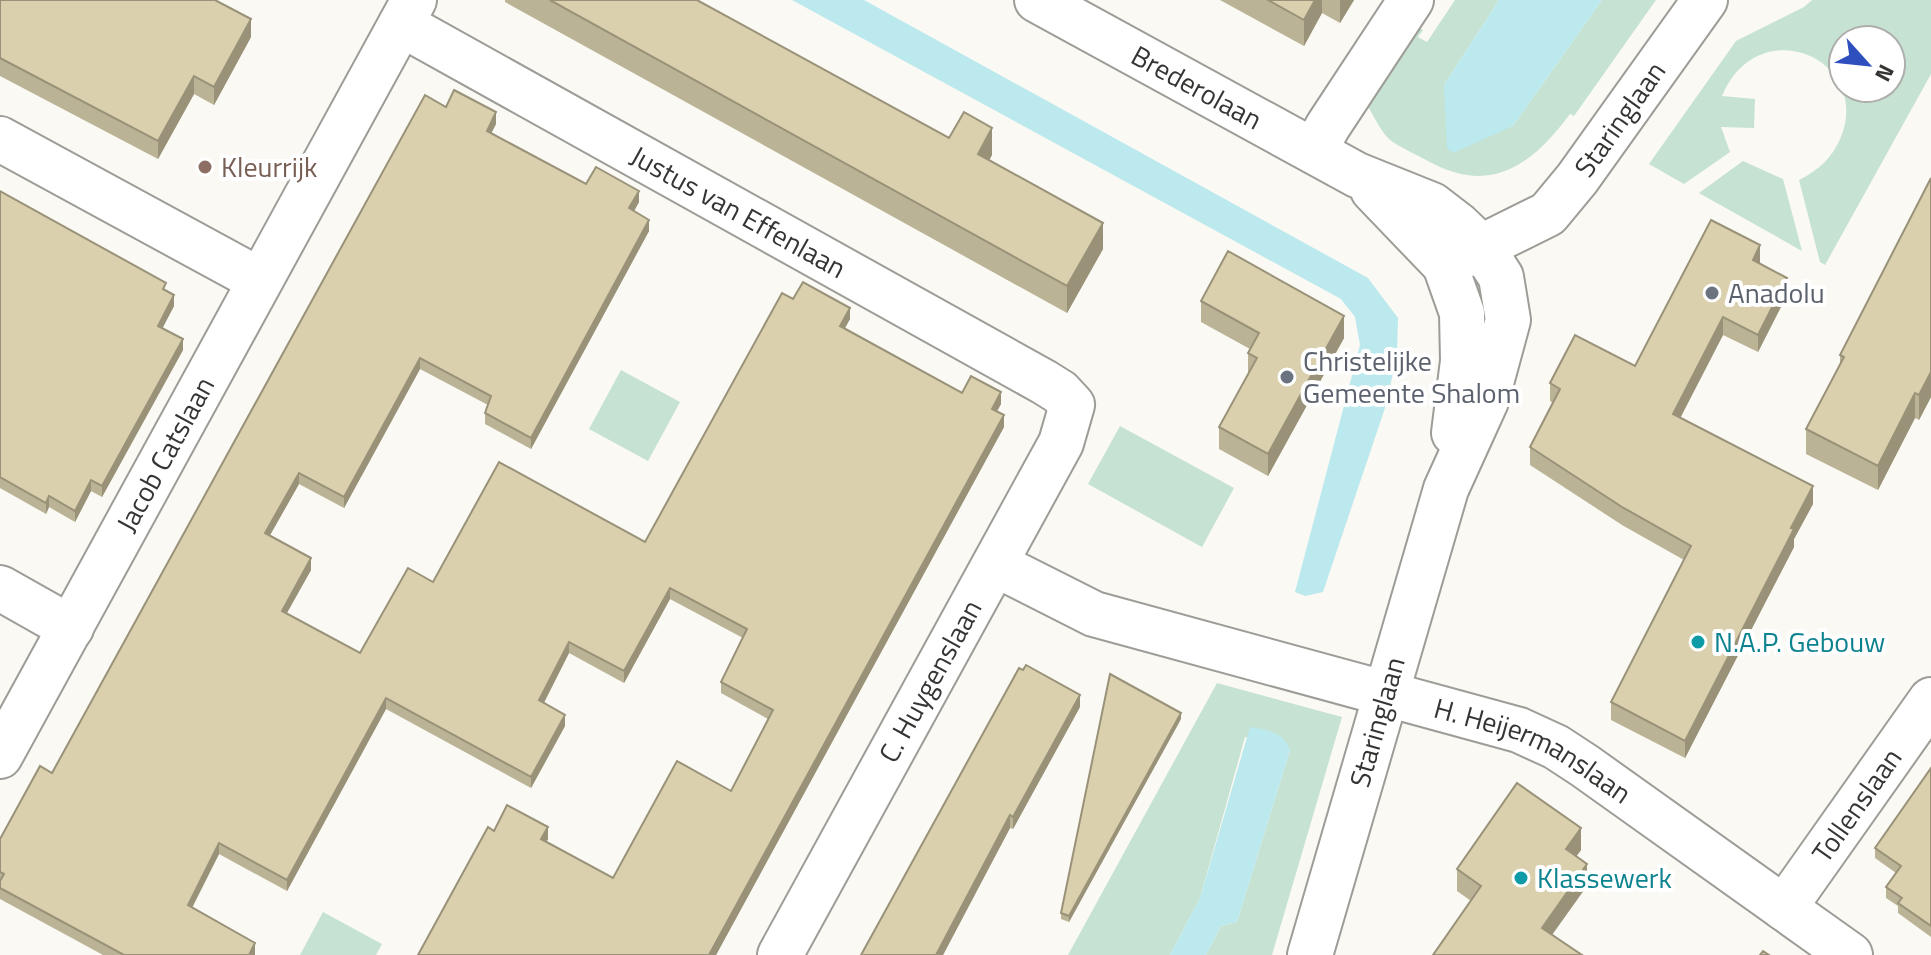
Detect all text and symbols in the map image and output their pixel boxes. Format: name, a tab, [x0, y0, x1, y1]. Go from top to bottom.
north arrow	[1827, 24, 1907, 104]
street label: Brederolaan	[1124, 34, 1270, 140]
street label: Staringlaan	[1563, 52, 1676, 186]
text: N	[1866, 59, 1903, 88]
street label: Justus van Effenlaan	[623, 134, 854, 289]
place label: Kleurrijk	[221, 145, 317, 188]
marker: Kleurrijk	[196, 158, 214, 176]
place label: Anadolu	[1728, 271, 1825, 314]
marker: Anadolu	[1703, 284, 1721, 302]
place label: Christelijke Gemeente Shalom	[1303, 339, 1520, 414]
street label: Jacob Catslaan	[105, 368, 225, 540]
marker: Christelijke Gemeente Shalom	[1278, 368, 1296, 386]
street label: C. Huygenslaan	[867, 591, 992, 770]
place label: N.A.P. Gebouw	[1714, 620, 1885, 663]
marker: N.A.P. Gebouw	[1689, 633, 1707, 651]
street label: Staringlaan	[1337, 652, 1416, 792]
street label: H. Heijermanslaan	[1429, 686, 1641, 814]
street label: Tollenslaan	[1801, 739, 1912, 871]
place label: Klassewerk	[1537, 856, 1672, 899]
marker: Klassewerk	[1512, 869, 1530, 887]

